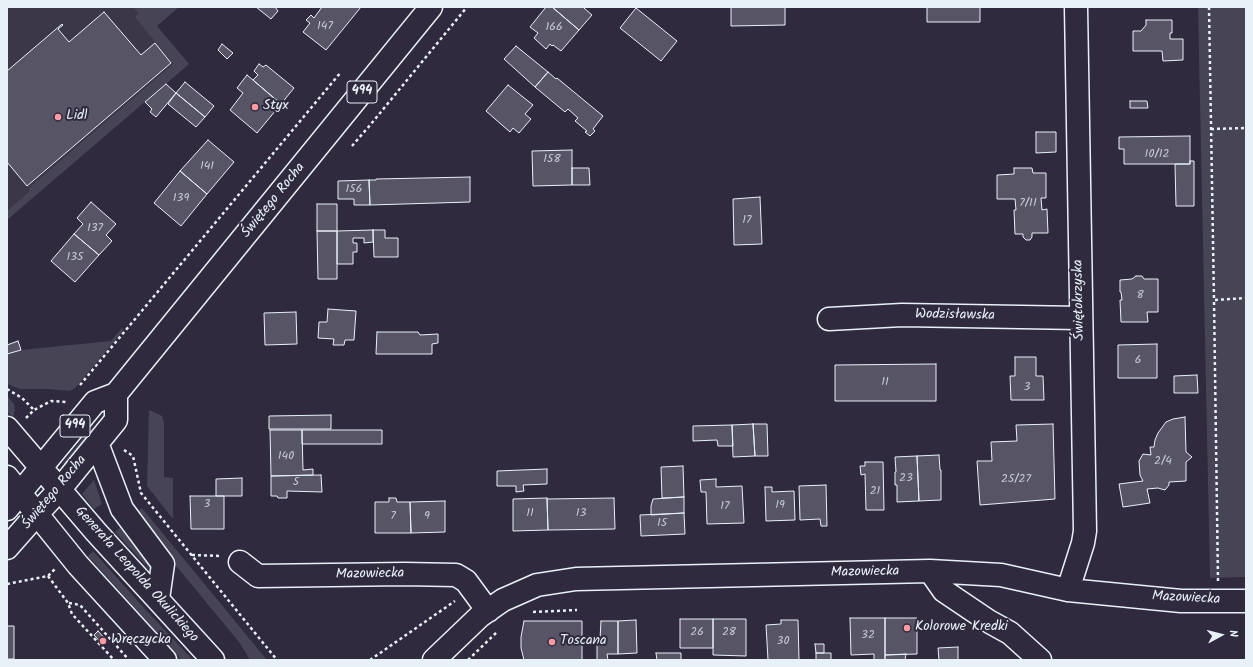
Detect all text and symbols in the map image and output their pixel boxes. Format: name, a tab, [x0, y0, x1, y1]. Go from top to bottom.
house number: 147	[317, 20, 333, 34]
house number: 166	[545, 21, 563, 35]
road number: 494	[347, 81, 377, 103]
place label: Styx	[263, 99, 288, 115]
marker: Styx	[250, 102, 260, 112]
place label: Lidl	[66, 109, 87, 125]
marker: Lidl	[53, 112, 63, 122]
house number: 10/12	[1145, 148, 1169, 162]
house number: 158	[543, 153, 561, 167]
house number: 141	[200, 160, 214, 174]
street label: Świętego Rocha	[239, 160, 309, 242]
house number: 156	[346, 183, 362, 197]
house number: 139	[173, 192, 189, 206]
house number: 7/11	[1019, 197, 1037, 211]
house number: 17	[742, 214, 752, 228]
house number: 137	[87, 222, 103, 236]
house number: 135	[66, 251, 84, 265]
street label: Świętokrzyska	[1071, 259, 1089, 341]
house number: 8	[1136, 289, 1144, 303]
street label: Wodzisławska	[915, 307, 995, 325]
house number: 6	[1135, 354, 1141, 368]
house number: 11	[881, 376, 889, 390]
house number: 3	[1024, 381, 1030, 395]
road number: 494	[60, 415, 90, 437]
house number: 140	[278, 450, 294, 464]
street label: Świętego Rocha	[19, 453, 91, 533]
house number: 2/4	[1154, 455, 1172, 469]
house number: 23	[899, 472, 913, 486]
house number: 25/27	[1001, 473, 1031, 487]
house number: 5	[293, 476, 299, 490]
house number: 21	[870, 485, 880, 499]
house number: 3	[204, 498, 210, 512]
house number: 19	[775, 499, 785, 513]
house number: 17	[720, 500, 730, 514]
street label: Generała Leopolda Okulickiego	[71, 504, 201, 646]
house number: 11	[526, 507, 534, 521]
house number: 13	[576, 507, 586, 521]
house number: 7	[390, 510, 396, 524]
house number: 9	[424, 510, 430, 524]
house number: 15	[657, 517, 667, 531]
street label: Mazowiecka	[831, 564, 899, 582]
street label: Mazowiecka	[336, 566, 404, 584]
street label: Mazowiecka	[1151, 589, 1221, 609]
north arrow	[1201, 615, 1241, 655]
place label: Kolorowe Kredki	[915, 620, 1008, 636]
marker: Kolorowe Kredki	[902, 623, 912, 633]
house number: 26	[690, 626, 704, 640]
house number: 28	[722, 626, 736, 640]
house number: 32	[861, 629, 875, 643]
text: N	[1224, 629, 1242, 638]
place label: Wręczycka	[111, 633, 171, 649]
place label: Toscana	[560, 634, 607, 650]
house number: 30	[777, 635, 789, 649]
marker: Wręczycka	[98, 636, 108, 646]
marker: Toscana	[547, 637, 557, 647]

